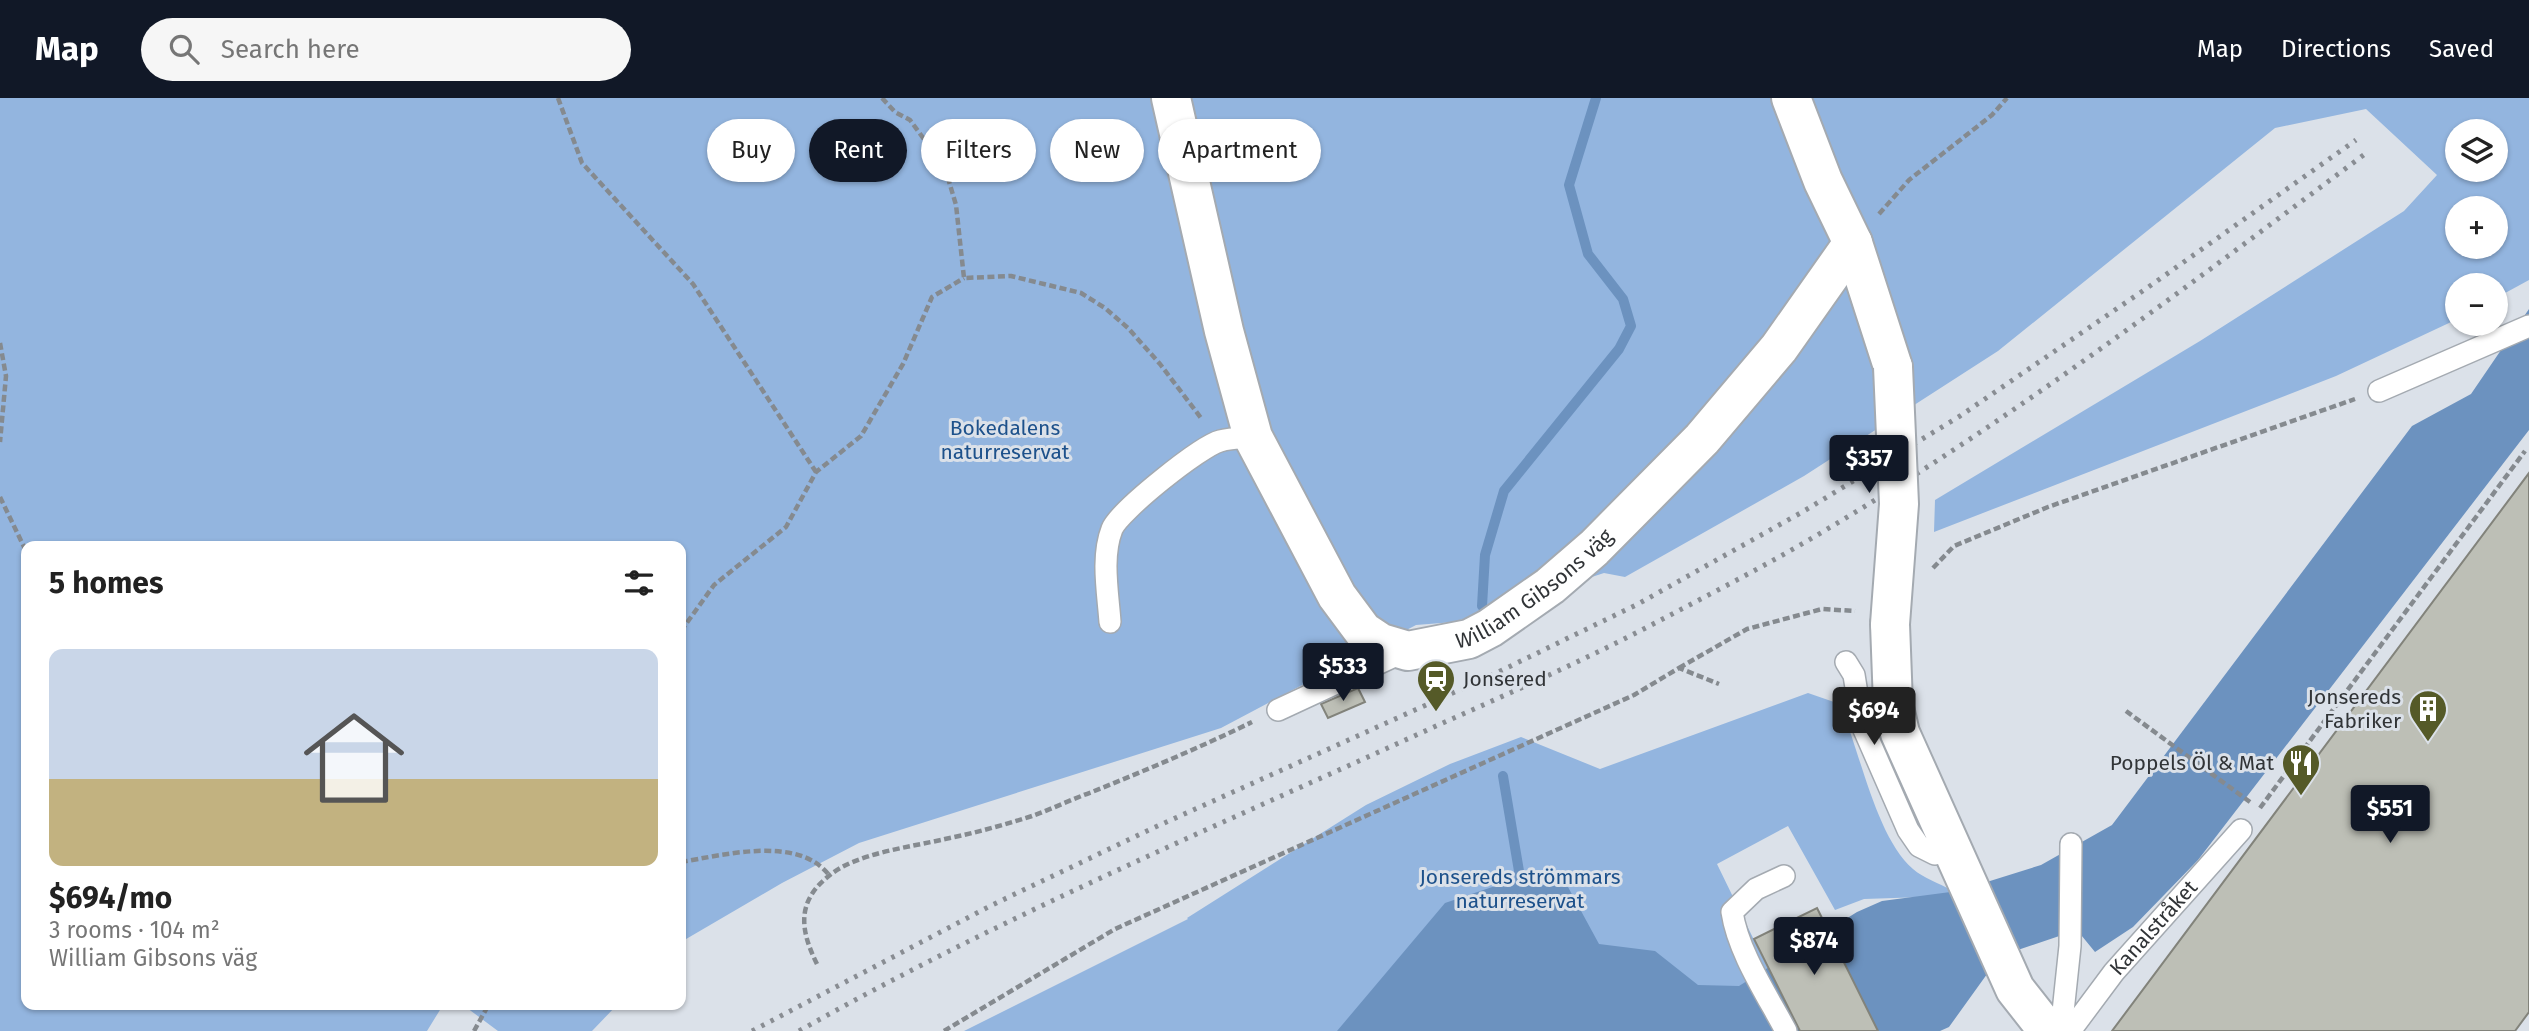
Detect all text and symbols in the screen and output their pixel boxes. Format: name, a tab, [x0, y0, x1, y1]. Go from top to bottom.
search box	[141, 18, 631, 81]
text: Map	[35, 29, 99, 69]
icon: search	[165, 30, 203, 68]
text: Search here	[221, 34, 360, 65]
text: Map	[2197, 35, 2243, 63]
text: Directions	[2281, 35, 2391, 63]
text: Saved	[2429, 35, 2494, 63]
chip: Buy	[707, 119, 795, 182]
chip: Rent	[809, 119, 907, 182]
chip: Filters	[921, 119, 1036, 182]
chip: New	[1050, 119, 1144, 182]
chip: Apartment	[1158, 119, 1321, 182]
map controls	[2445, 119, 2508, 336]
button: layers	[2445, 119, 2508, 182]
button: +	[2445, 196, 2508, 259]
button: −	[2445, 273, 2508, 336]
park label: Bokedalens naturreservat	[941, 415, 1070, 465]
pin: $357	[1828, 436, 1910, 495]
text: $357	[1845, 444, 1893, 472]
street label: William Gibsons väg	[1453, 523, 1619, 654]
icon: filters	[620, 564, 658, 602]
text: 5 homes	[49, 565, 163, 601]
pin: $533	[1302, 644, 1384, 703]
text: $533	[1319, 652, 1367, 680]
station icon: Jonsered	[1415, 658, 1457, 713]
place label: Jonsered	[1463, 666, 1547, 692]
place label: Jonsereds Fabriker	[2307, 684, 2401, 734]
pin: $694	[1833, 688, 1915, 747]
building icon: Jonsereds Fabriker	[2407, 688, 2449, 743]
icon: home	[291, 695, 417, 821]
text: $694	[1849, 696, 1899, 724]
restaurant icon: Poppels Öl & Mat	[2280, 742, 2322, 797]
place label: Poppels Öl & Mat	[2110, 750, 2274, 776]
pin: $551	[2349, 786, 2431, 845]
text: $551	[2367, 794, 2413, 822]
park label: Jonsereds strömmars naturreservat	[1419, 864, 1621, 914]
street label: Kanalstråket	[2104, 874, 2203, 981]
text: $694/mo	[49, 880, 172, 916]
text: 3 rooms · 104 m²	[49, 916, 220, 944]
pin: $874	[1773, 918, 1855, 977]
text: $874	[1790, 926, 1838, 954]
text: William Gibsons väg	[49, 944, 257, 972]

